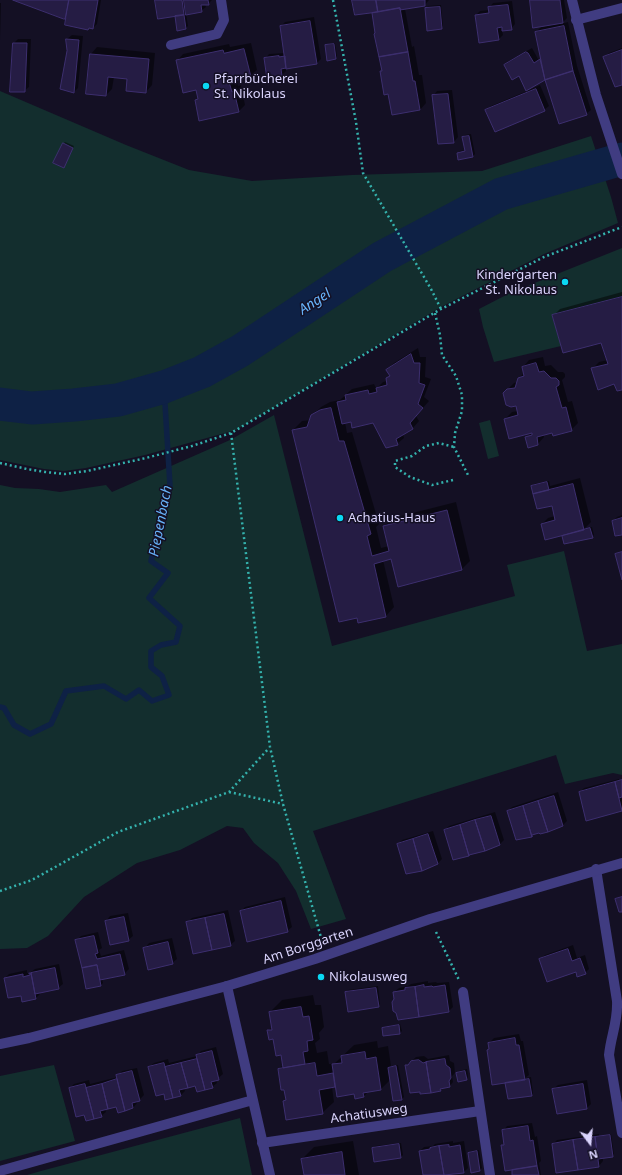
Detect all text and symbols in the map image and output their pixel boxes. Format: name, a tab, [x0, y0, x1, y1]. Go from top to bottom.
place label: Pfarrbücherei St. Nikolaus	[214, 71, 298, 102]
marker: Pfarrbücherei St. Nikolaus	[201, 81, 211, 91]
place label: Kindergarten St. Nikolaus	[476, 267, 557, 298]
marker: Kindergarten St. Nikolaus	[560, 277, 570, 287]
water label: Angel	[296, 286, 334, 318]
water label: Piepenbach	[146, 484, 176, 558]
place label: Achatius-Haus	[348, 510, 436, 526]
marker: Achatius-Haus	[335, 513, 345, 523]
street label: Am Borggarten	[261, 924, 355, 968]
place label: Nikolausweg	[329, 969, 407, 985]
marker: Nikolausweg	[316, 972, 326, 982]
street label: Achatiusweg	[329, 1101, 409, 1127]
north arrow	[570, 1123, 610, 1163]
text: N	[587, 1147, 600, 1163]

